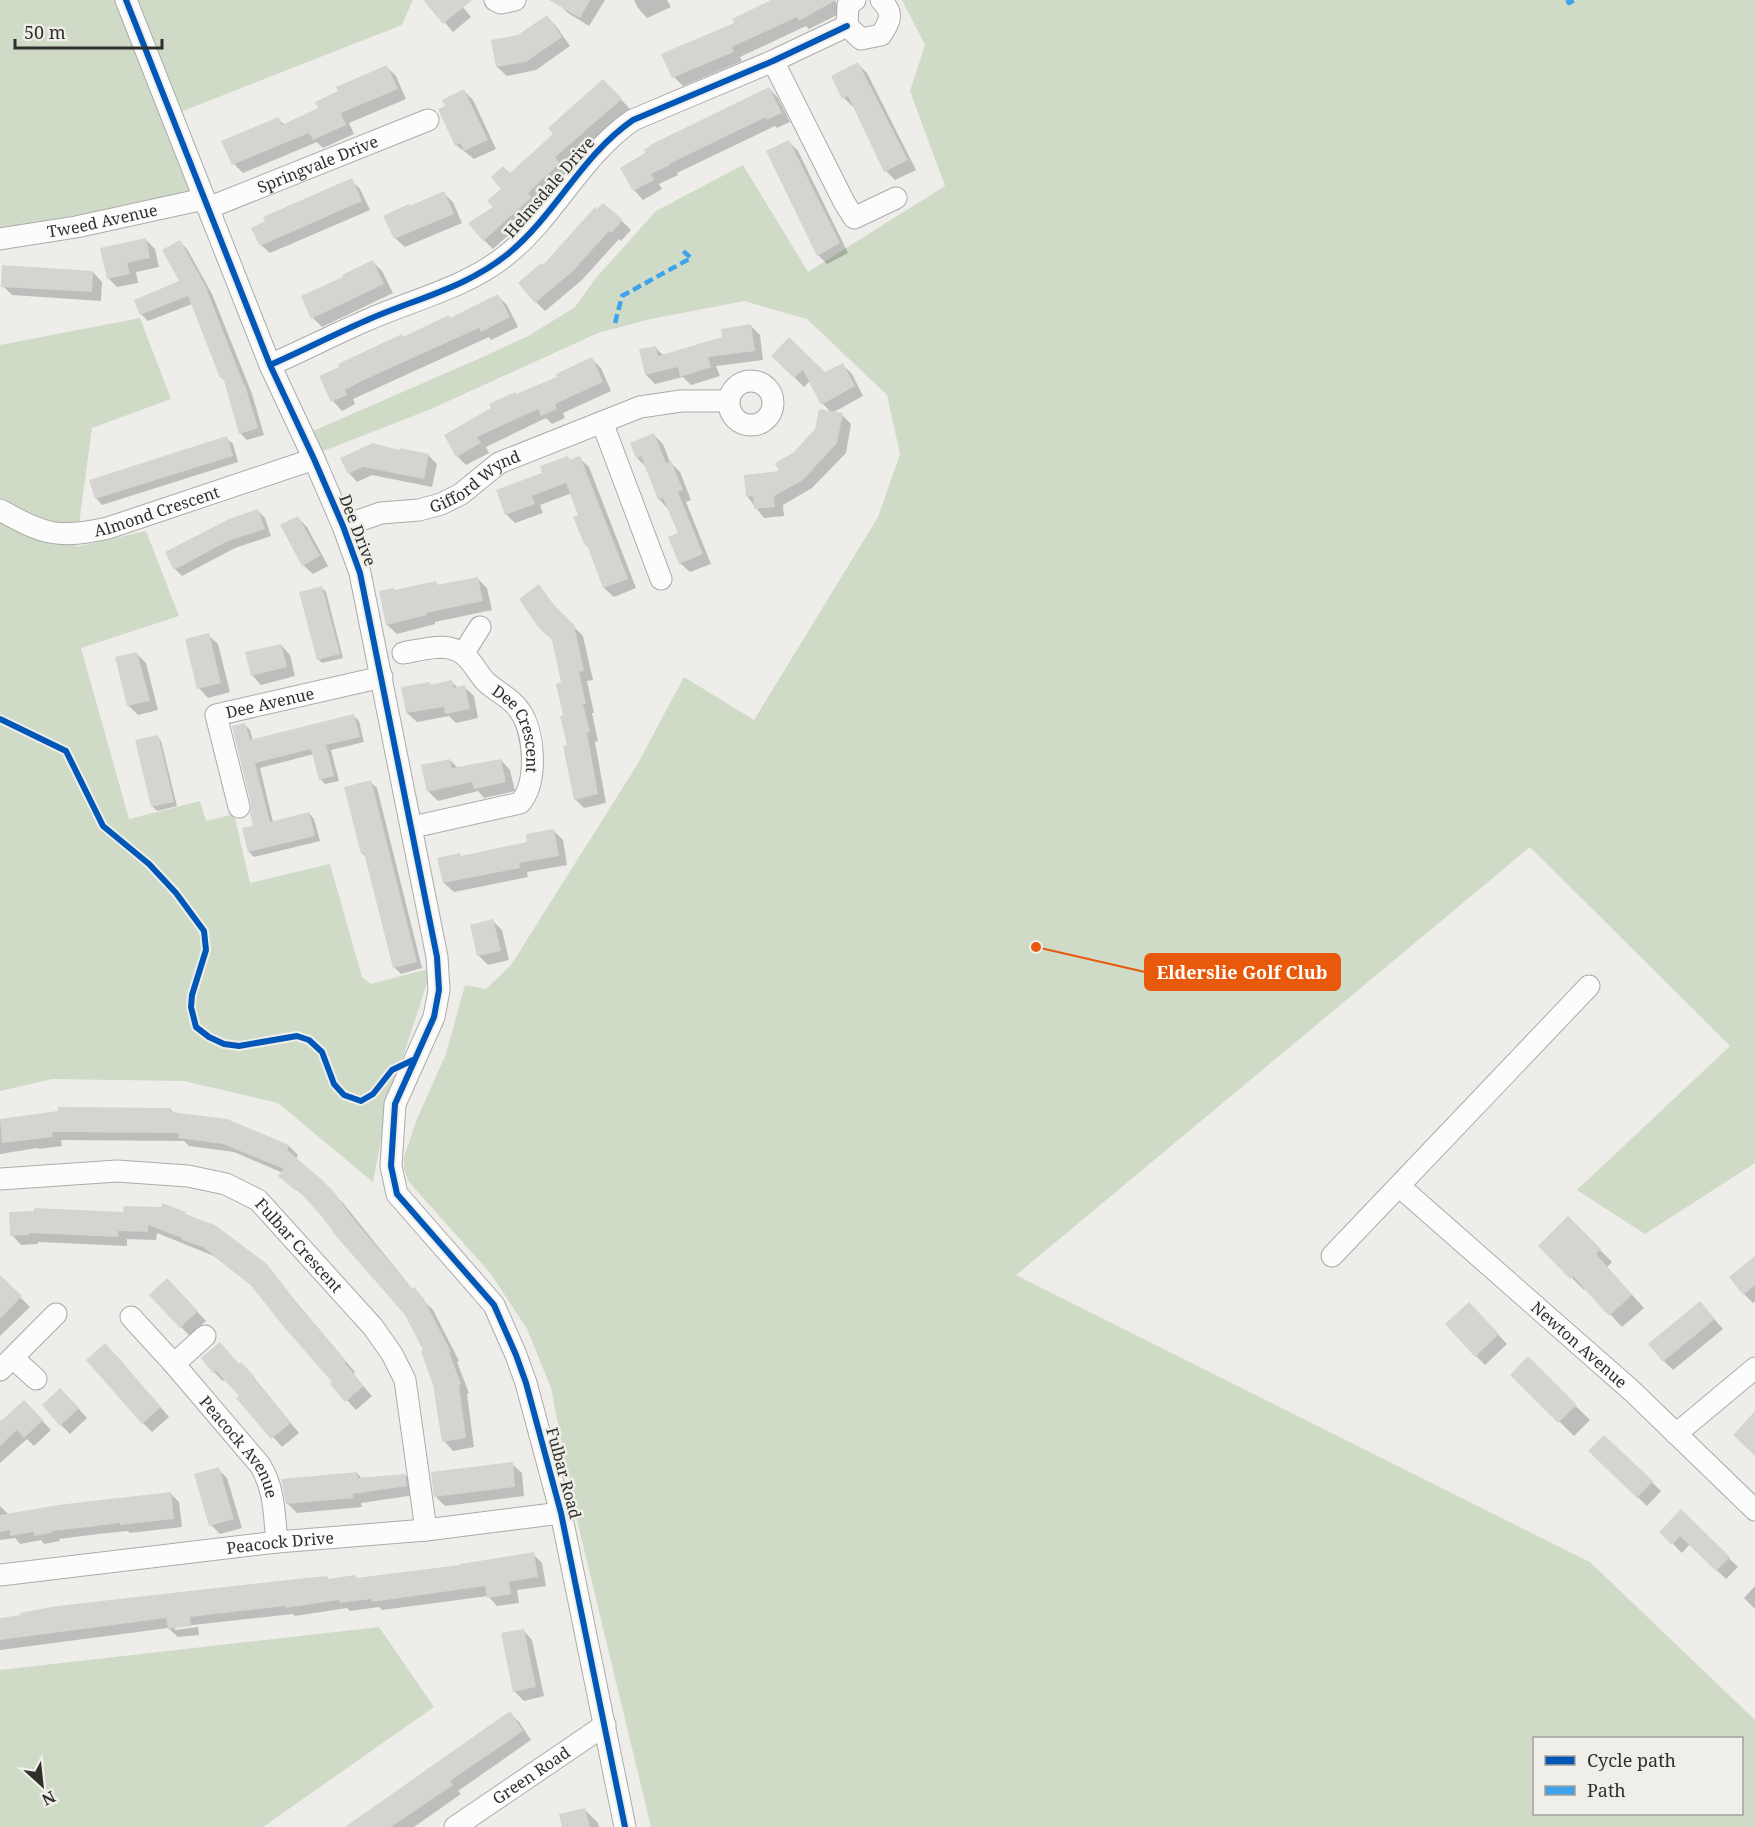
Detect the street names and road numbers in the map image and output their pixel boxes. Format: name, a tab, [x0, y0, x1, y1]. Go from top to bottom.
street label: Springvale Drive	[254, 130, 381, 198]
street label: Helmsdale Drive	[499, 132, 599, 242]
street label: Tweed Avenue	[46, 199, 159, 242]
street label: Gifford Wynd	[427, 445, 524, 518]
street label: Almond Crescent	[92, 480, 223, 542]
street label: Dee Drive	[334, 491, 382, 569]
street label: Dee Crescent	[488, 680, 543, 774]
street label: Dee Avenue	[223, 682, 316, 723]
street label: Fulbar Crescent	[250, 1193, 348, 1298]
street label: Newton Avenue	[1526, 1296, 1632, 1393]
street label: Peacock Avenue	[195, 1391, 283, 1500]
street label: Fulbar Road	[541, 1425, 587, 1521]
street label: Peacock Drive	[225, 1526, 335, 1559]
street label: Green Road	[488, 1741, 574, 1809]

